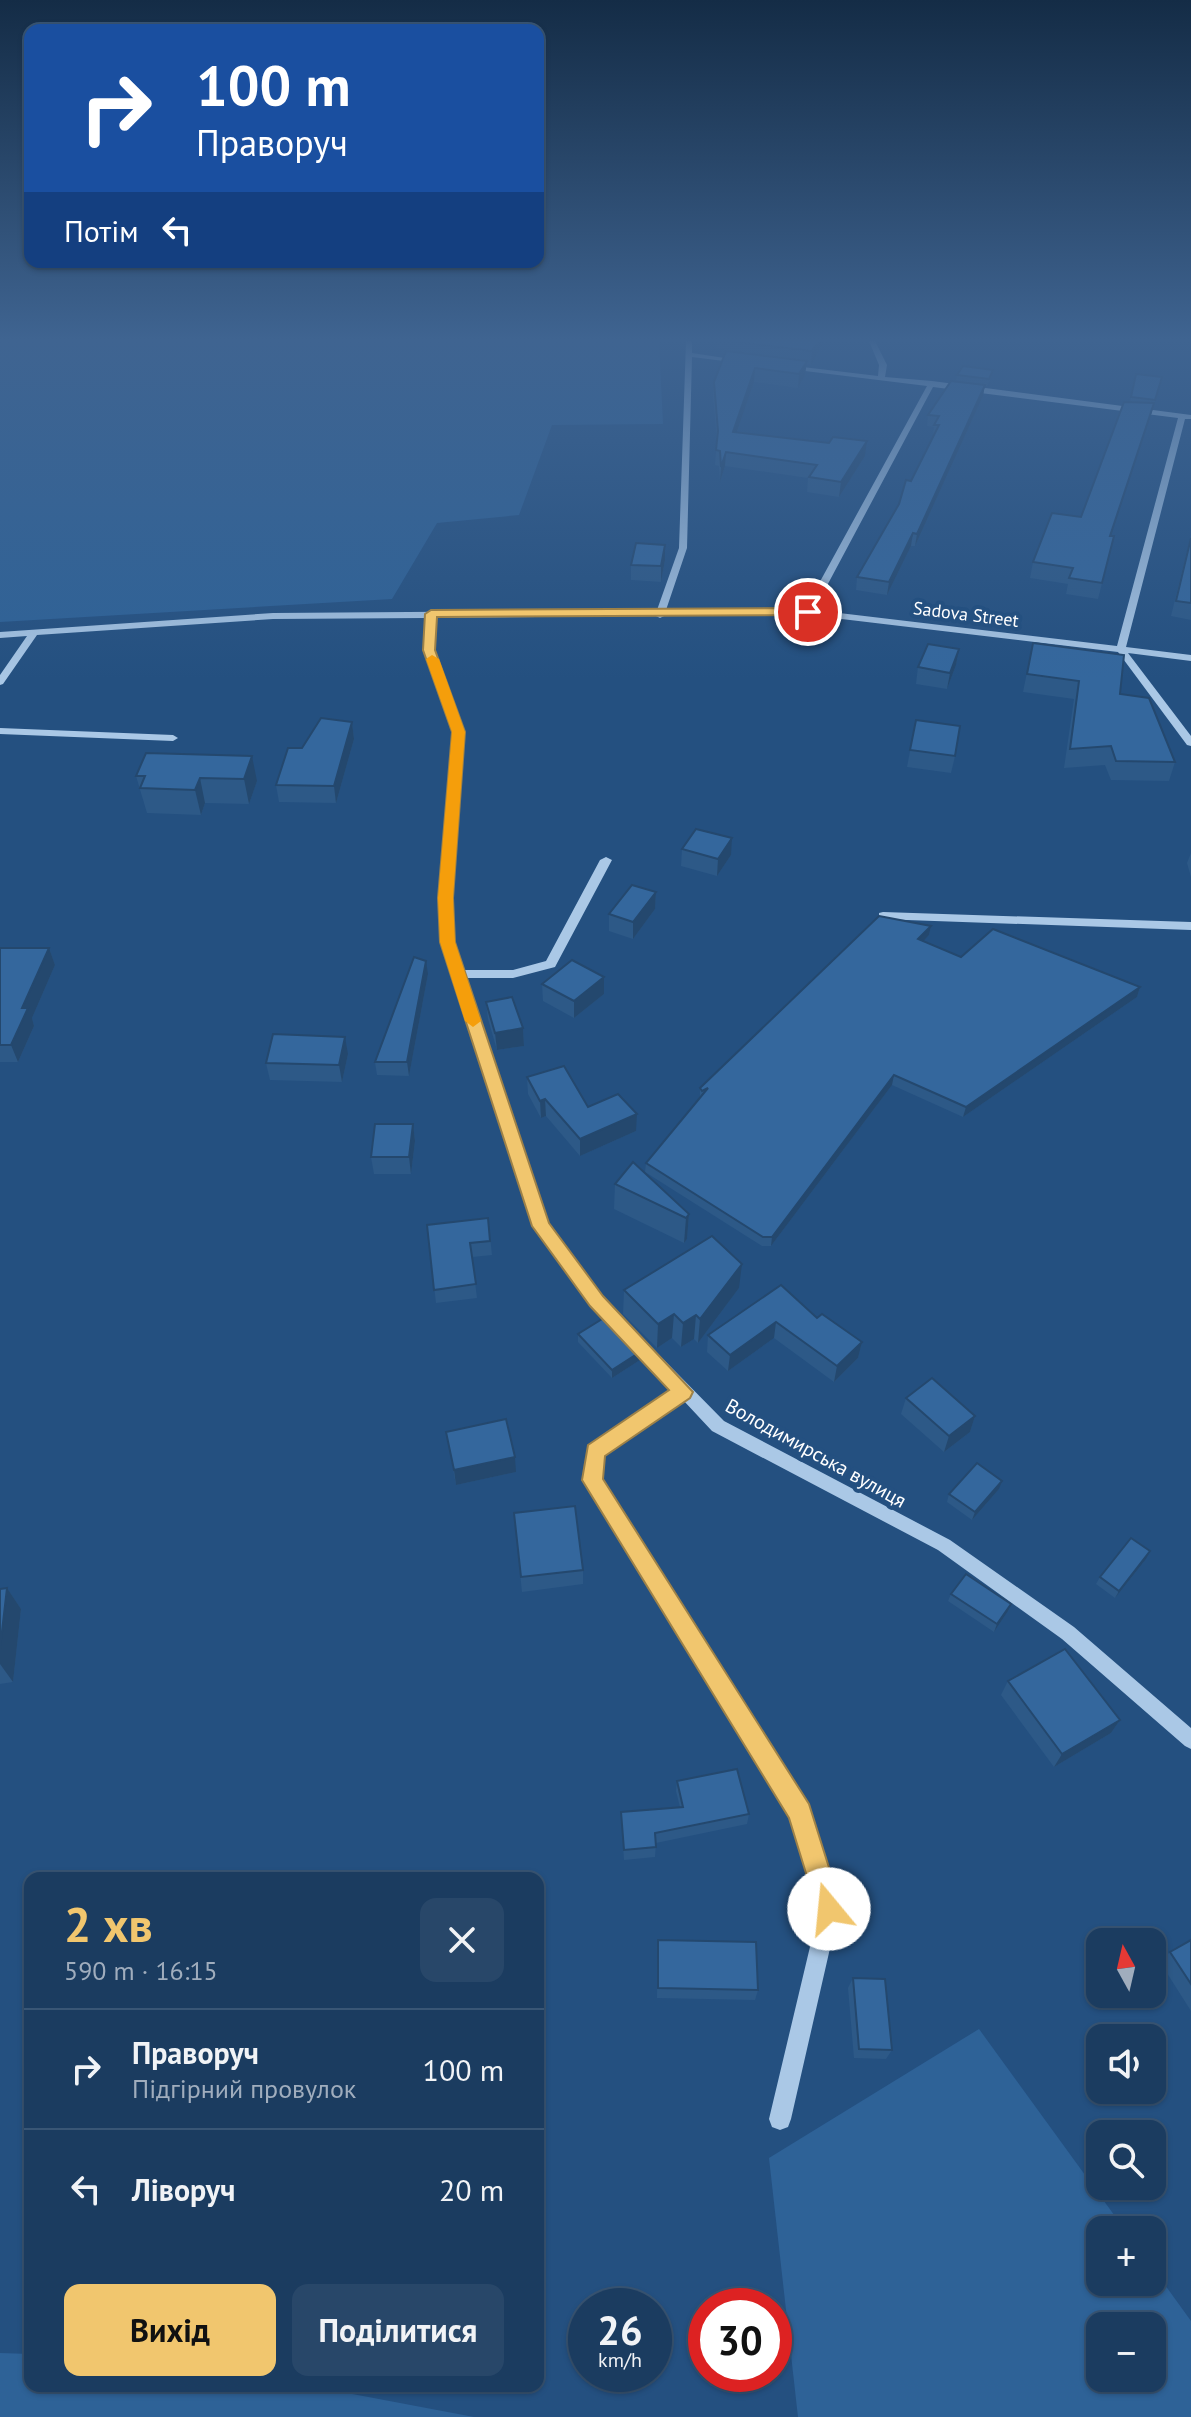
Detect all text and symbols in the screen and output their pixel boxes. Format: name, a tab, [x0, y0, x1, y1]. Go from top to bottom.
text: 100 m	[196, 49, 351, 121]
icon: right	[64, 56, 168, 160]
text: Праворуч	[196, 119, 348, 166]
icon: left	[155, 208, 199, 252]
text: Потім	[64, 211, 139, 250]
pin	[774, 578, 842, 646]
icon: arrive	[786, 590, 830, 634]
street label: Sadova Street	[912, 596, 1020, 632]
street label: Володимирська вулиця	[721, 1392, 911, 1514]
position arrow	[787, 1867, 871, 1951]
text: 2 хв	[64, 1893, 153, 1955]
button: close	[420, 1898, 504, 1982]
north arrow	[1086, 1928, 1166, 2008]
map controls	[1086, 1928, 1166, 2392]
text: 590 m · 16:15	[64, 1954, 218, 1987]
button: sound	[1086, 2024, 1166, 2104]
text: Праворуч	[132, 2033, 259, 2072]
icon: right	[64, 2047, 108, 2091]
text: 100 m	[423, 2050, 504, 2089]
text: Підгірний провулок	[132, 2072, 356, 2105]
button: search	[1086, 2120, 1166, 2200]
icon: left	[64, 2167, 108, 2211]
text: Ліворуч	[132, 2170, 235, 2209]
text: 20 m	[439, 2170, 504, 2209]
button: +	[1086, 2216, 1166, 2296]
button: Вихід	[64, 2284, 276, 2376]
button: Поділитися	[292, 2284, 504, 2376]
speed limit sign: 30	[688, 2288, 792, 2392]
text: 26	[597, 2304, 643, 2356]
button: −	[1086, 2312, 1166, 2392]
text: km/h	[598, 2347, 642, 2373]

